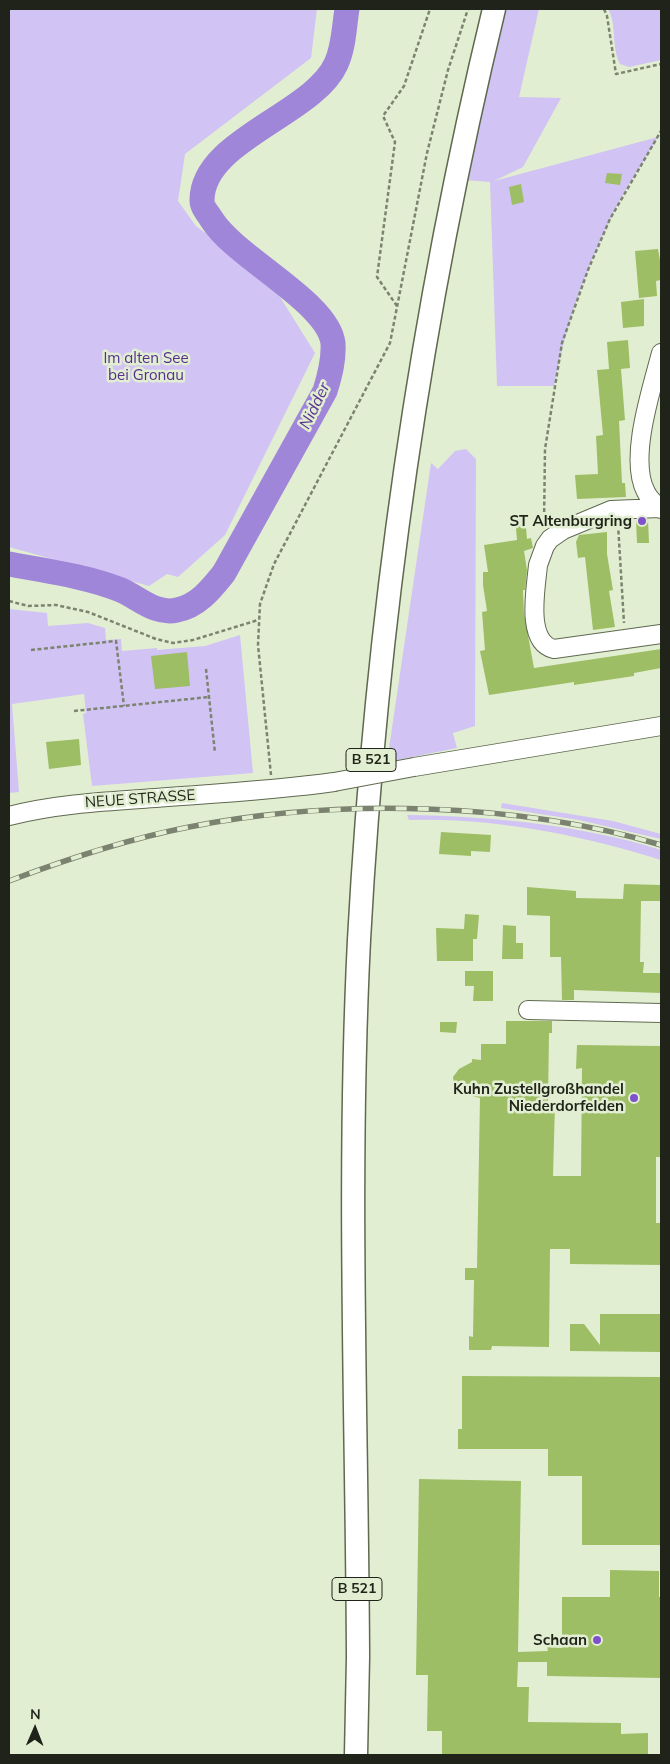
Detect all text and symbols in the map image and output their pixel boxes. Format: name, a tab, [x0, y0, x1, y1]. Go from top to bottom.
park label: Im alten See bei Gronau	[103, 349, 189, 384]
water label: Nidder	[296, 380, 334, 432]
place label: ST Altenburgring	[510, 512, 632, 530]
marker: ST Altenburgring	[636, 515, 648, 527]
road number: B 521	[346, 748, 396, 772]
street label: NEUE STRASSE	[84, 786, 196, 812]
place label: Kuhn Zustellgroßhandel Niederdorfelden	[453, 1080, 624, 1115]
marker: Kuhn Zustellgroßhandel Niederdorfelden	[628, 1092, 640, 1104]
road number: B 521	[332, 1578, 382, 1600]
place label: Schaan	[533, 1631, 587, 1649]
marker: Schaan	[591, 1634, 603, 1646]
north arrow	[10, 1704, 60, 1754]
text: N	[30, 1705, 41, 1723]

